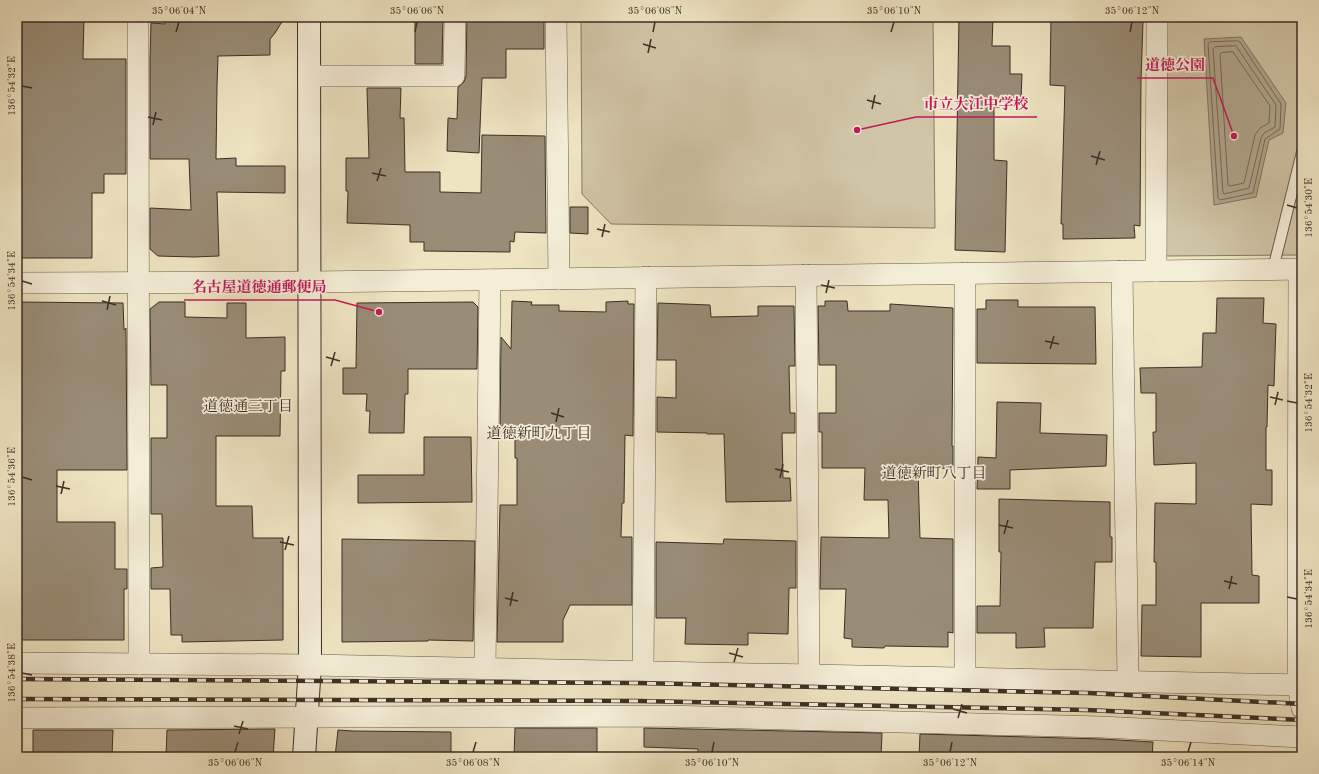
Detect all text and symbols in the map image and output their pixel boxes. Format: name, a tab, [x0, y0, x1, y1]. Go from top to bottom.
text: 35°06'04"N	[152, 6, 207, 16]
text: 35°06'06"N	[390, 6, 445, 16]
text: 35°06'08"N	[628, 6, 683, 16]
text: 35°06'10"N	[867, 6, 922, 16]
text: 35°06'12"N	[1105, 6, 1160, 16]
callout: 道徳公園	[1137, 51, 1213, 78]
text: 136°54'32"E	[7, 56, 17, 116]
text: 道徳公園	[1145, 57, 1205, 74]
callout: 市立大江中学校	[916, 90, 1037, 117]
text: 市立大江中学校	[923, 95, 1029, 113]
text: 136°54'30"E	[1304, 178, 1314, 238]
text: 136°54'34"E	[7, 251, 17, 311]
callout: 名古屋道徳通郵便局	[184, 273, 335, 300]
text: 名古屋道徳通郵便局	[191, 279, 327, 296]
text: 136°54'32"E	[1304, 373, 1314, 433]
district label: 道徳通三丁目	[203, 398, 293, 415]
district label: 道徳新町九丁目	[486, 425, 592, 442]
text: 136°54'36"E	[7, 447, 17, 507]
district label: 道徳新町八丁目	[881, 465, 987, 482]
text: 136°54'34"E	[1304, 569, 1314, 629]
text: 136°54'38"E	[7, 643, 17, 703]
text: 35°06'06"N	[208, 758, 263, 768]
text: 35°06'08"N	[446, 758, 501, 768]
text: 35°06'10"N	[685, 758, 740, 768]
text: 35°06'12"N	[923, 758, 978, 768]
text: 35°06'14"N	[1161, 758, 1216, 768]

